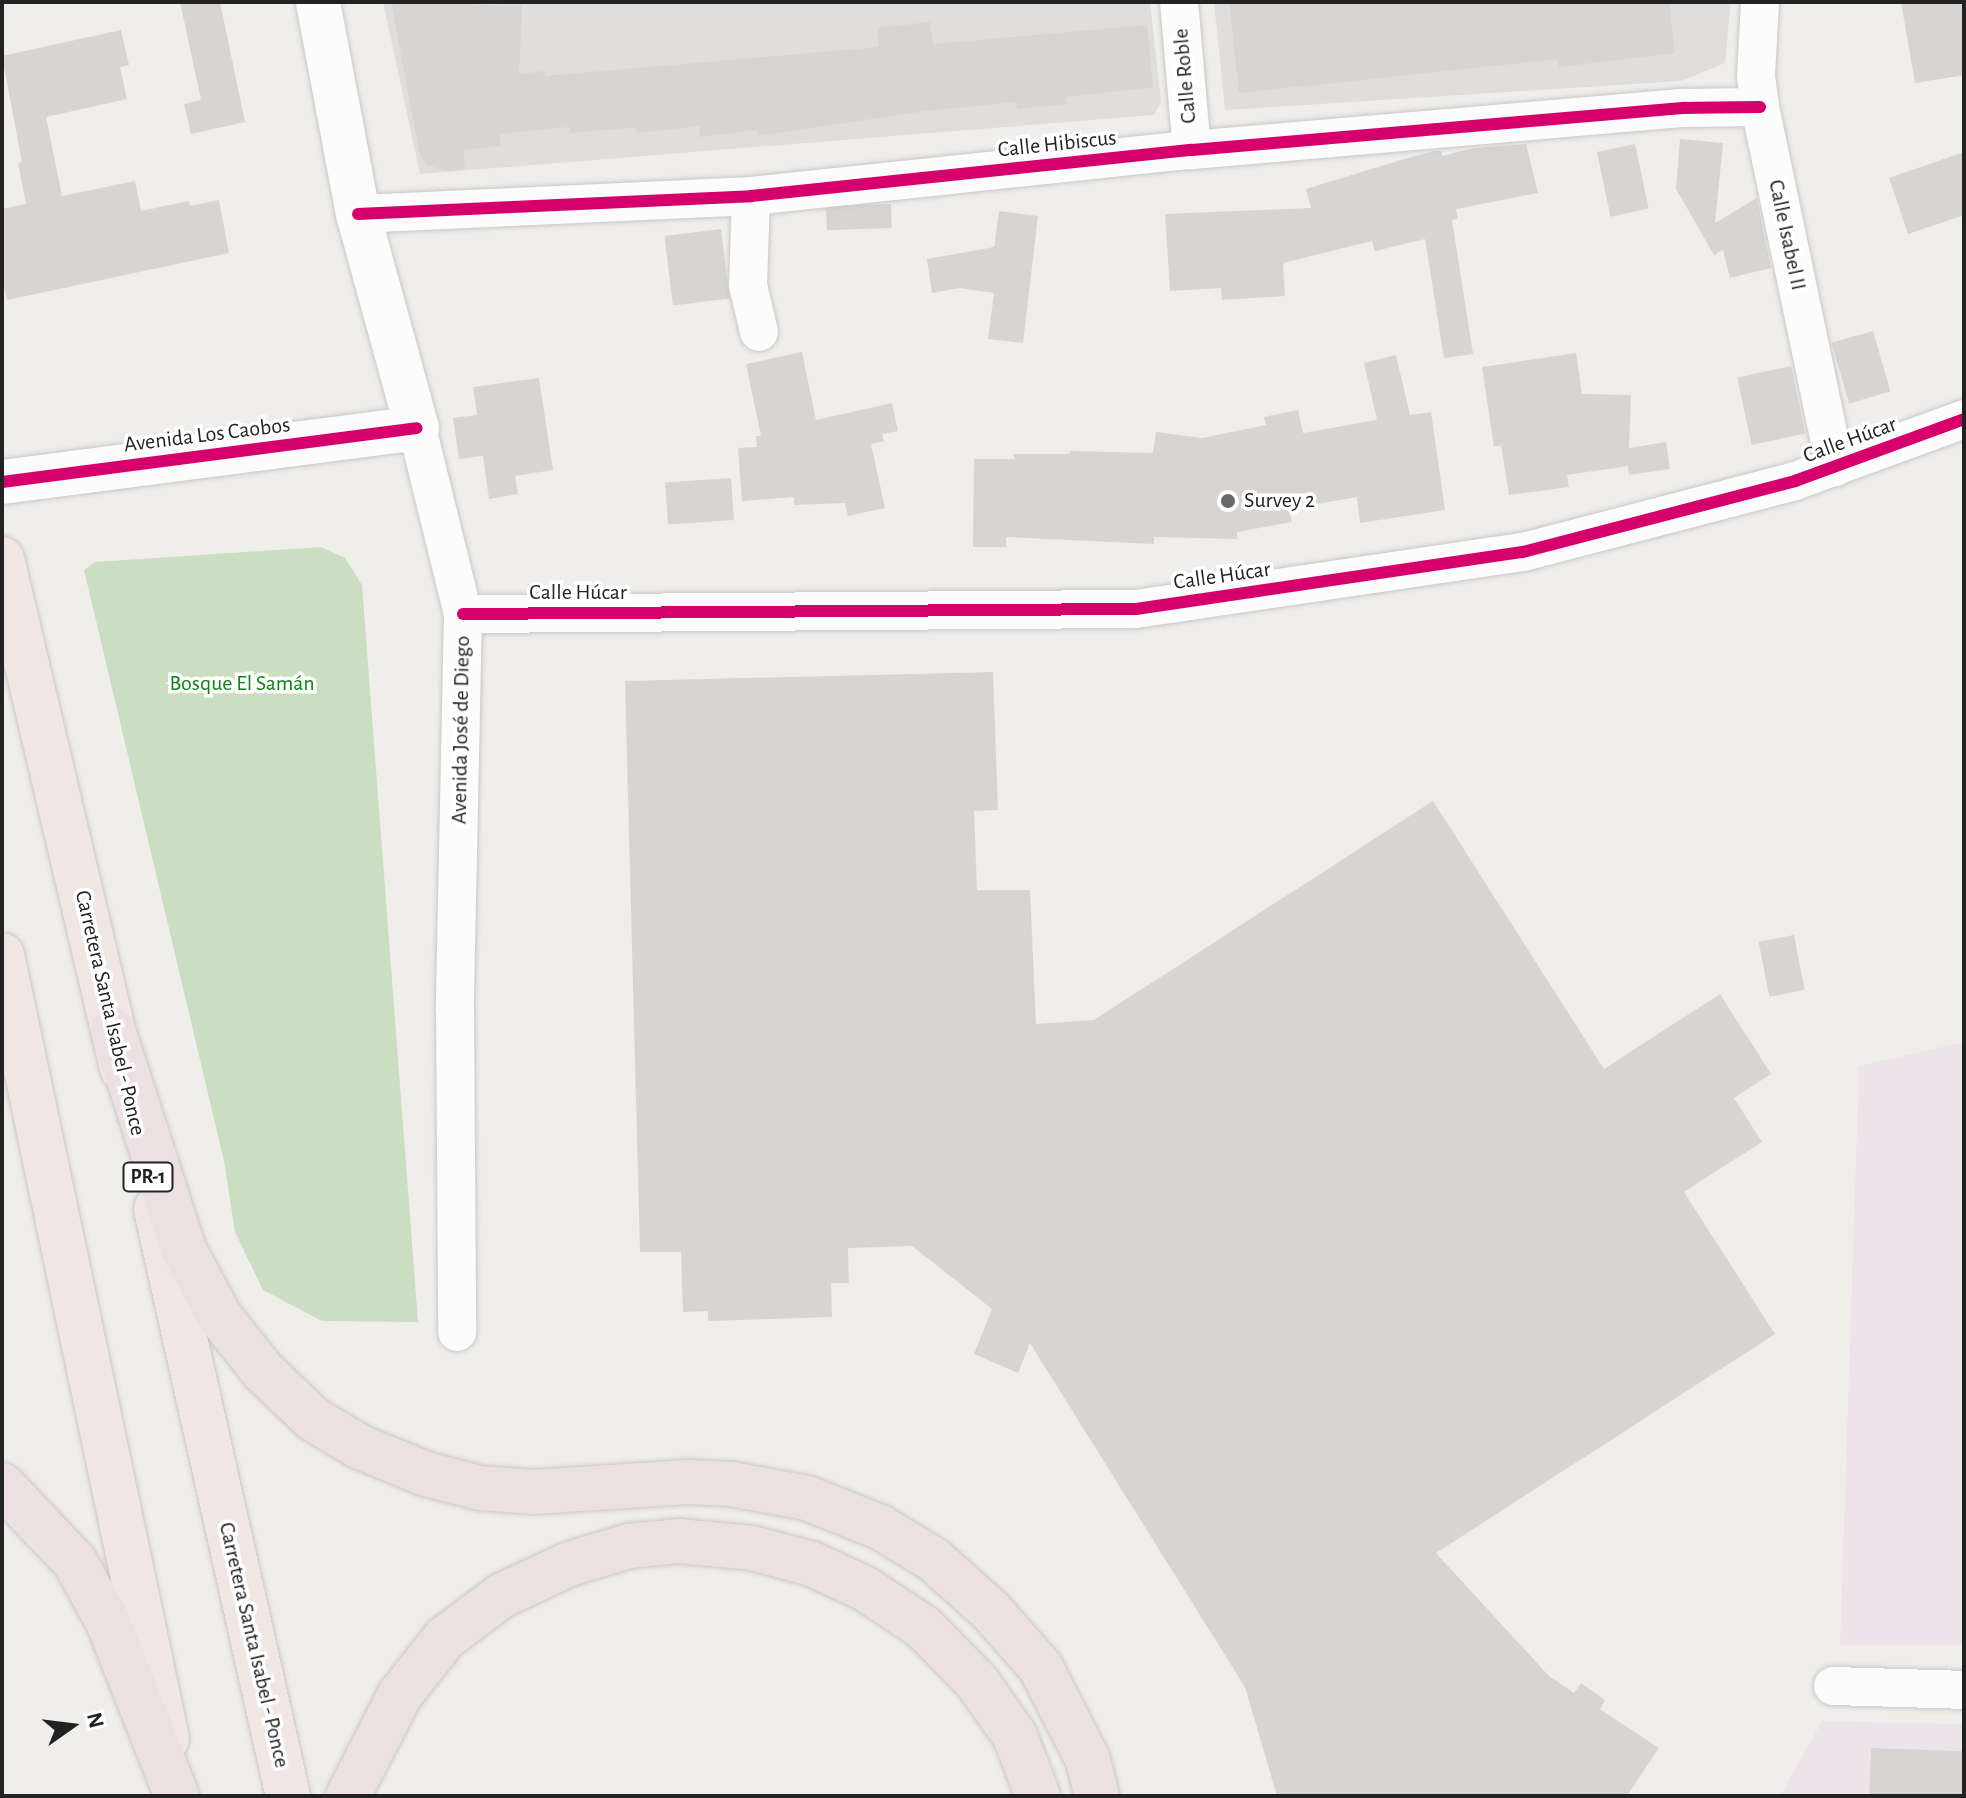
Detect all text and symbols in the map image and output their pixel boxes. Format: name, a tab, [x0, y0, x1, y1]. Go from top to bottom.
street label: Calle Roble	[1168, 27, 1202, 125]
street label: Calle Hibiscus	[996, 125, 1118, 163]
street label: Calle Isabel II	[1762, 177, 1812, 293]
street label: Calle Húcar	[1800, 411, 1900, 469]
street label: Avenida Los Caobos	[122, 412, 292, 458]
place label: Survey 2	[1244, 488, 1315, 514]
marker: Survey 2	[1219, 492, 1237, 510]
street label: Calle Húcar	[1172, 556, 1272, 596]
street label: Calle Húcar	[529, 580, 627, 606]
street label: Avenida José de Diego	[446, 636, 476, 824]
park label: Bosque El Samán	[169, 671, 315, 697]
street label: Carretera Santa Isabel - Ponce	[69, 888, 151, 1138]
road number: PR-1	[122, 1161, 174, 1193]
street label: Carretera Santa Isabel - Ponce	[213, 1520, 295, 1770]
north arrow	[32, 1686, 112, 1766]
text: N	[83, 1710, 108, 1730]

